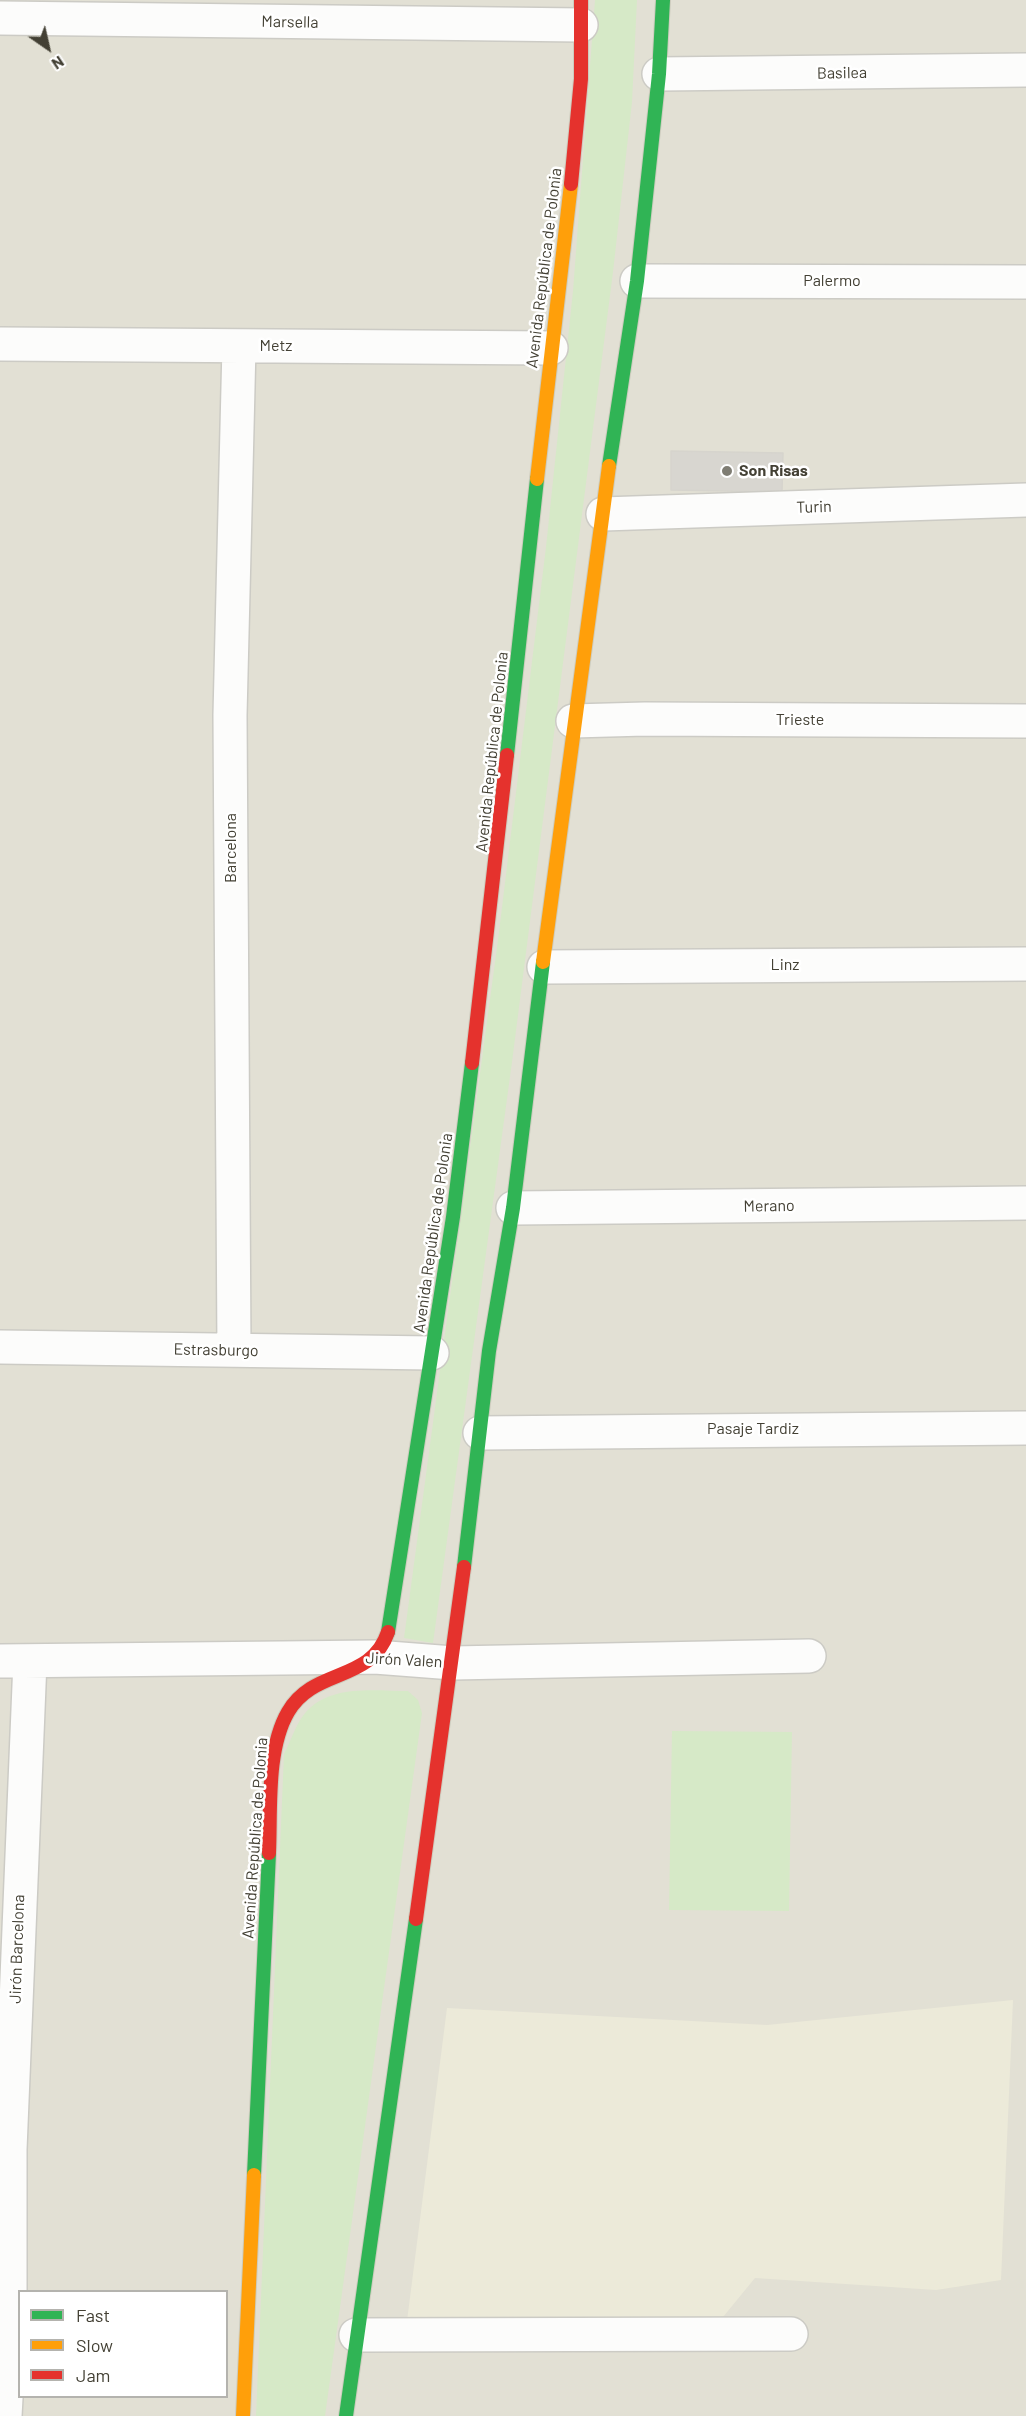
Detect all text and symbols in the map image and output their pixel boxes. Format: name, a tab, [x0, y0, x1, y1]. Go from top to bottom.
street label: Marsella	[261, 12, 319, 32]
north arrow	[18, 18, 78, 78]
text: N	[49, 52, 68, 74]
street label: Basilea	[817, 63, 867, 83]
street label: Avenida República de Polonia	[522, 167, 566, 369]
street label: Palermo	[803, 271, 861, 291]
street label: Metz	[260, 336, 292, 356]
place label: Son Risas	[739, 461, 808, 481]
marker: Son Risas	[720, 464, 734, 478]
street label: Turin	[796, 497, 832, 517]
street label: Avenida República de Polonia	[472, 651, 512, 853]
street label: Trieste	[776, 710, 824, 730]
street label: Barcelona	[221, 813, 241, 883]
street label: Linz	[771, 955, 799, 975]
street label: Avenida República de Polonia	[409, 1132, 457, 1334]
street label: Merano	[743, 1196, 795, 1216]
street label: Estrasburgo	[173, 1340, 259, 1360]
street label: Pasaje Tardiz	[707, 1419, 799, 1439]
street label: Jirón Valen	[365, 1648, 443, 1672]
street label: Avenida República de Polonia	[238, 1737, 272, 1939]
street label: Jirón Barcelona	[5, 1894, 29, 2004]
legend	[18, 2290, 228, 2398]
text: Fast	[76, 2304, 110, 2326]
text: Slow	[76, 2334, 113, 2356]
text: Jam	[76, 2364, 110, 2386]

